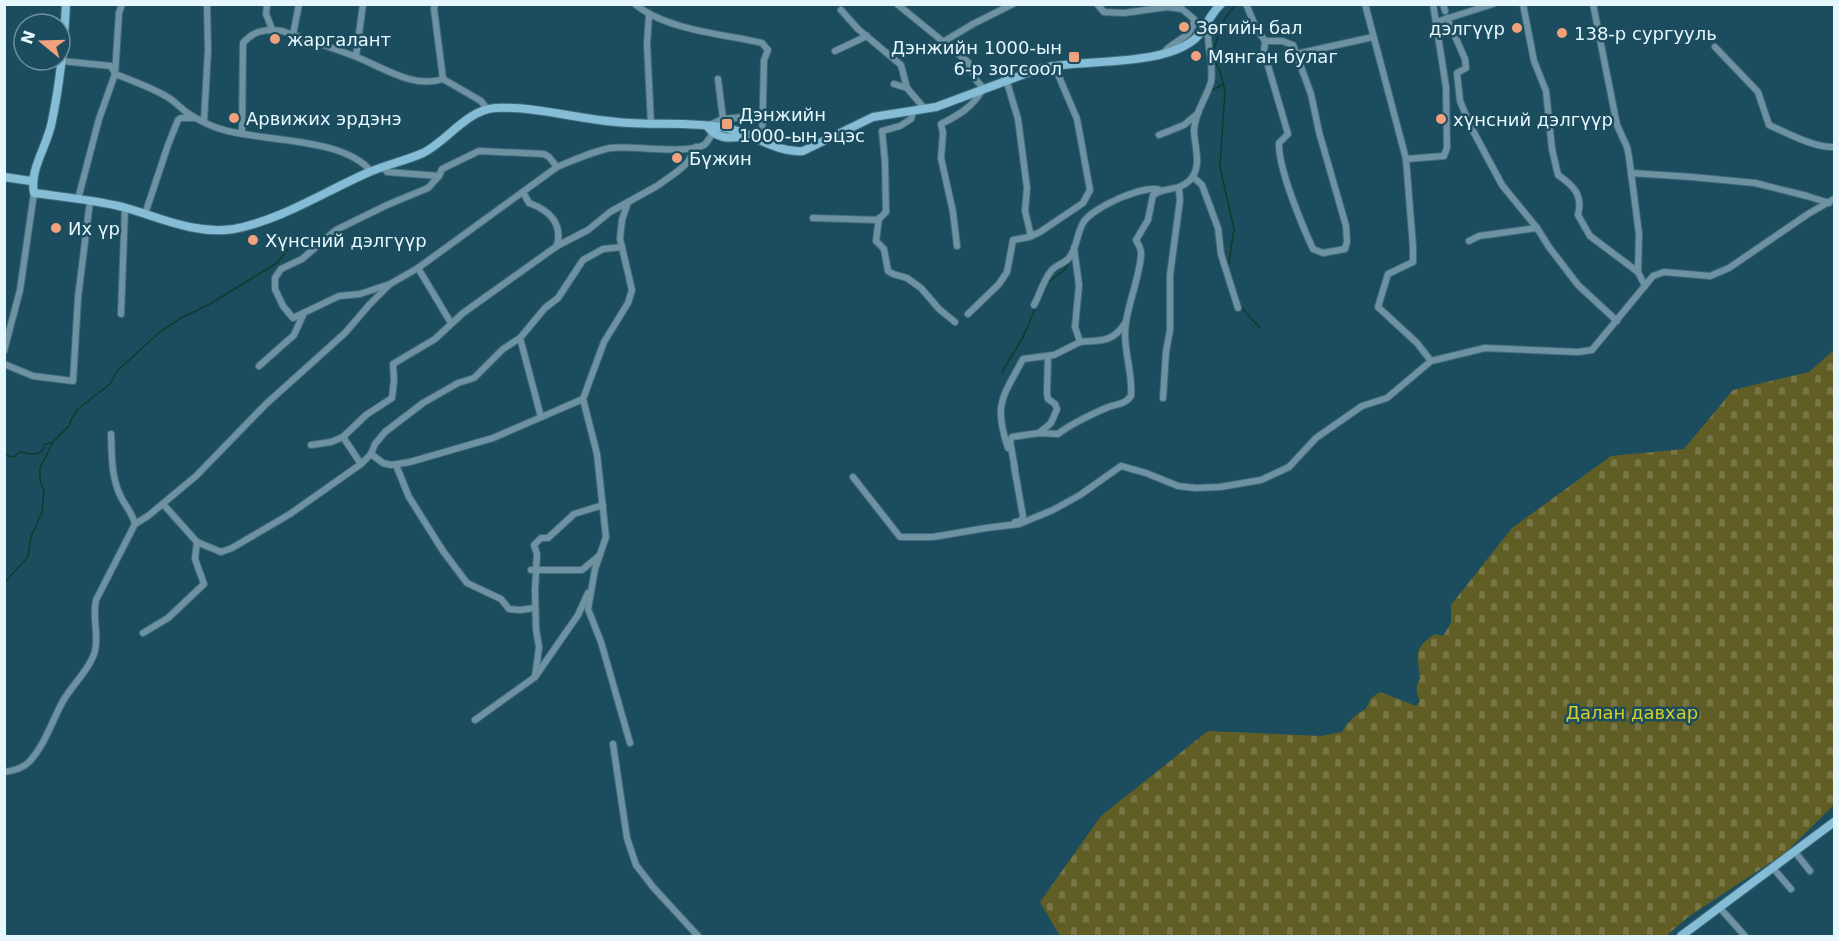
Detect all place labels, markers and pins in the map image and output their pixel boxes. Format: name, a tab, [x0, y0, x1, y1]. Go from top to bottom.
place label: Зөгийн бал	[1196, 17, 1303, 38]
place label: дэлгүүр	[1429, 18, 1505, 39]
marker: Зөгийн бал	[1177, 20, 1191, 34]
marker: дэлгүүр	[1510, 21, 1524, 35]
place label: 138-р сургууль	[1574, 23, 1717, 44]
marker: 138-р сургууль	[1555, 26, 1569, 40]
place label: жаргалант	[287, 29, 391, 50]
marker: жаргалант	[268, 32, 282, 46]
place label: Дэнжийн 1000-ын 6-р зогсоол	[891, 37, 1062, 79]
place label: Мянган булаг	[1208, 46, 1338, 67]
marker: Мянган булаг	[1189, 49, 1203, 63]
marker: Дэнжийн 1000-ын 6-р зогсоол	[1067, 50, 1081, 64]
place label: Дэнжийн 1000-ын эцэс	[739, 104, 865, 146]
place label: Арвижих эрдэнэ	[246, 108, 402, 129]
place label: хүнсний дэлгүүр	[1453, 109, 1613, 130]
marker: Арвижих эрдэнэ	[227, 111, 241, 125]
marker: хүнсний дэлгүүр	[1434, 112, 1448, 126]
marker: Дэнжийн 1000-ын эцэс	[720, 117, 734, 131]
place label: Бүжин	[689, 148, 752, 169]
marker: Бүжин	[670, 151, 684, 165]
place label: Их үр	[68, 218, 120, 239]
marker: Их үр	[49, 221, 63, 235]
place label: Хүнсний дэлгүүр	[265, 230, 427, 251]
marker: Хүнсний дэлгүүр	[246, 233, 260, 247]

